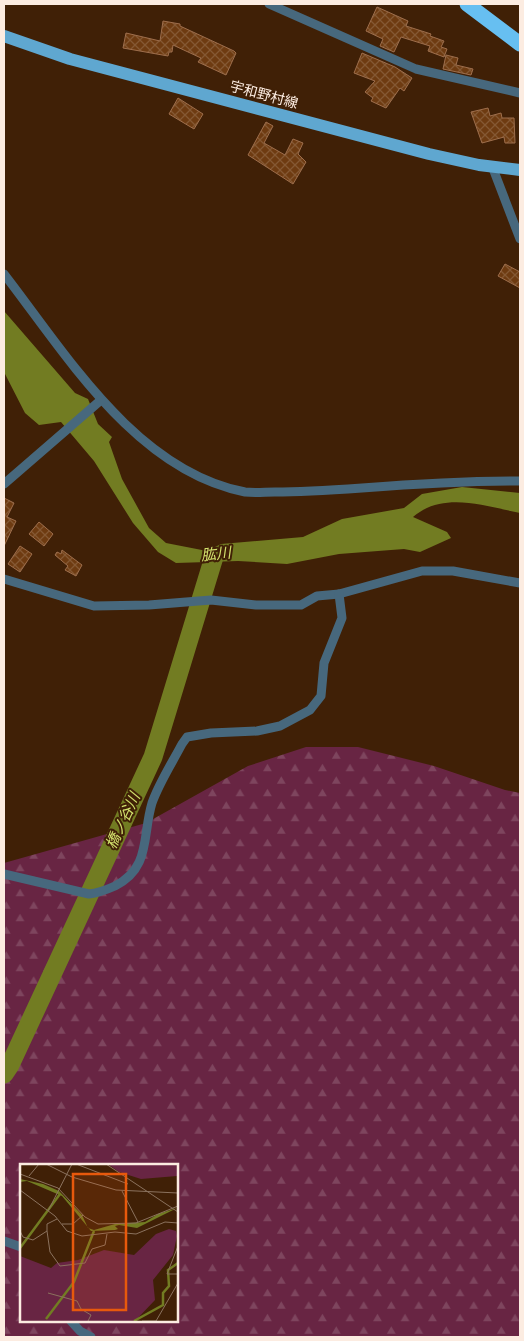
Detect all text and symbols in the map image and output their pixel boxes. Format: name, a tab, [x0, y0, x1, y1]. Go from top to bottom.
street label: 宇和野村線	[228, 78, 300, 112]
water label: 肱川	[200, 543, 234, 565]
water label: 橋ノ谷川	[102, 788, 145, 852]
inset map	[20, 1164, 178, 1321]

